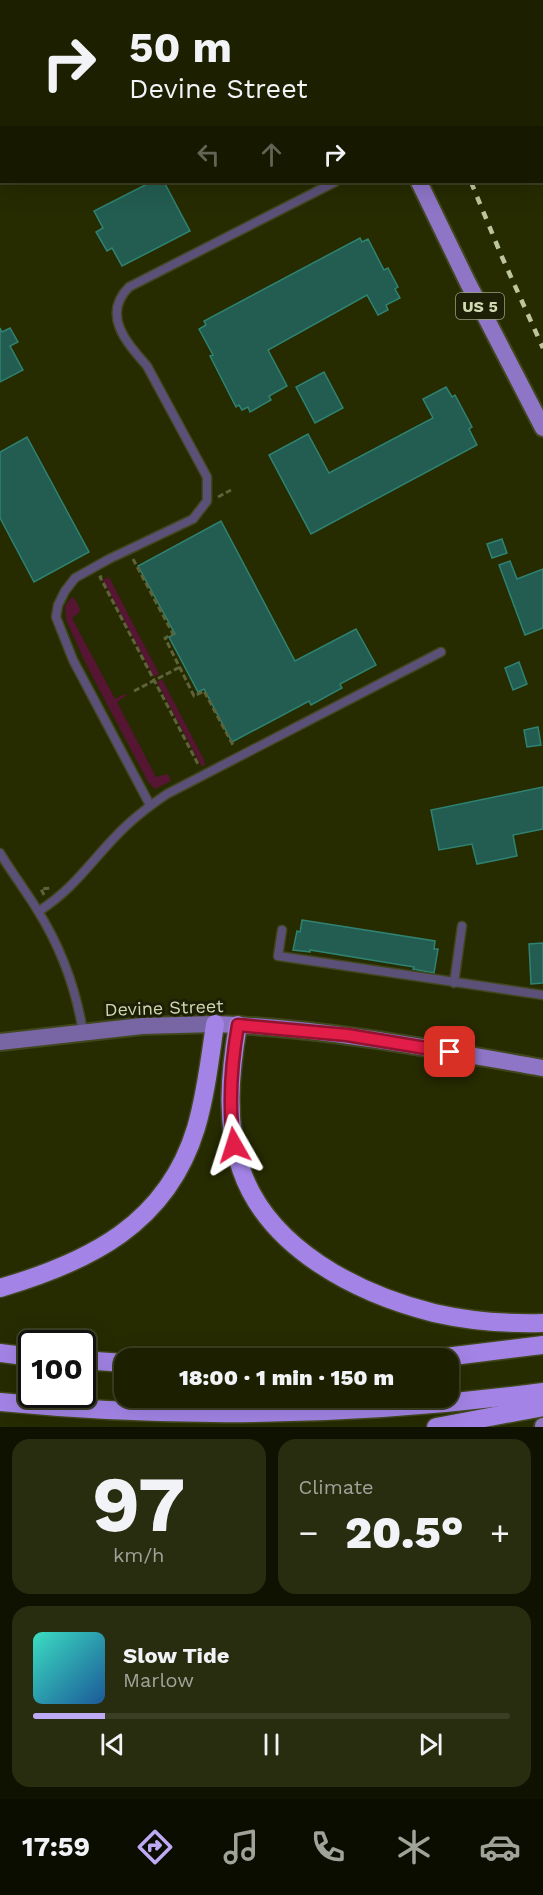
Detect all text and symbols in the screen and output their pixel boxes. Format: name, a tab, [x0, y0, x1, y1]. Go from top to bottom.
text: 50 m	[129, 23, 232, 72]
icon: right	[30, 24, 108, 102]
text: Devine Street	[129, 73, 308, 105]
icon: left	[192, 138, 225, 171]
icon: ahead	[255, 138, 288, 171]
icon: right	[318, 138, 351, 171]
road number: US 5	[456, 293, 504, 319]
street label: Devine Street	[104, 995, 224, 1020]
pin	[424, 1026, 475, 1077]
icon: arrive	[433, 1035, 466, 1068]
position arrow	[202, 1113, 266, 1177]
speed limit sign: 100	[18, 1330, 96, 1408]
text: 18:00 · 1 min · 150 m	[179, 1365, 394, 1390]
text: 97	[92, 1458, 185, 1550]
text: Climate	[299, 1475, 374, 1499]
text: 20.5°	[345, 1506, 464, 1559]
text: −	[299, 1513, 318, 1552]
text: +	[490, 1513, 510, 1552]
text: km/h	[113, 1543, 165, 1567]
text: Slow Tide	[123, 1643, 230, 1668]
text: Marlow	[123, 1668, 194, 1692]
icon: previous	[96, 1728, 129, 1761]
icon: pause	[255, 1728, 288, 1761]
icon: next	[414, 1728, 447, 1761]
icon: directions	[134, 1826, 176, 1868]
icon: music	[220, 1826, 262, 1868]
icon: phone	[307, 1826, 349, 1868]
icon: climate	[393, 1826, 435, 1868]
icon: car	[479, 1826, 521, 1868]
text: 17:59	[22, 1831, 90, 1863]

